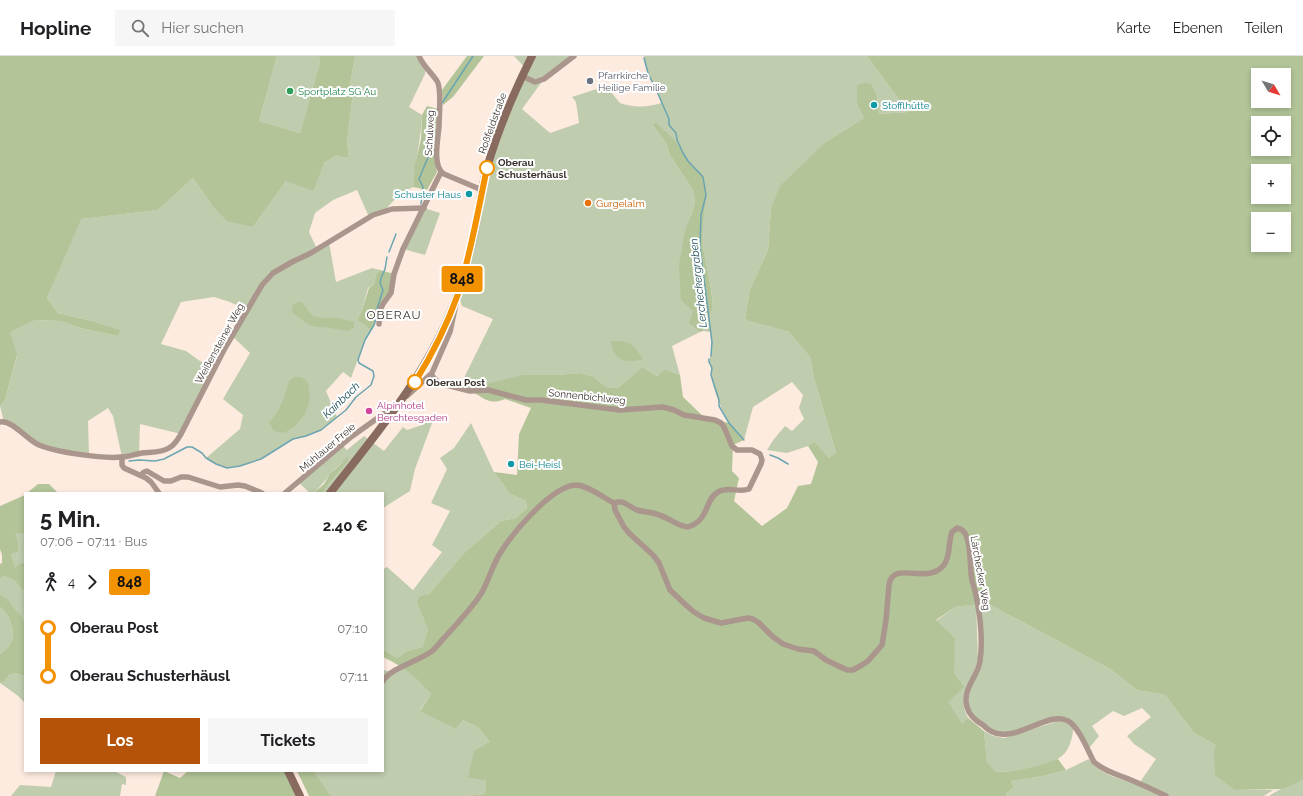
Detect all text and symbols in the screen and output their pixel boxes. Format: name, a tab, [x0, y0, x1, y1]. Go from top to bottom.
search box	[115, 10, 395, 46]
text: Hopline	[20, 17, 91, 39]
icon: search	[129, 17, 151, 39]
text: Hier suchen	[161, 19, 244, 37]
text: Karte	[1116, 20, 1151, 36]
text: Ebenen	[1173, 20, 1223, 36]
text: Teilen	[1245, 20, 1283, 36]
north arrow	[1251, 68, 1291, 108]
map controls	[1251, 68, 1291, 252]
place label: Pfarrkirche Heilige Familie	[598, 70, 666, 93]
marker: Pfarrkirche Heilige Familie	[585, 76, 595, 86]
marker: Sportplatz SG Au	[285, 86, 295, 96]
place label: Sportplatz SG Au	[298, 86, 376, 97]
street label: Roßfeldstraße	[476, 91, 509, 155]
marker: Stofflhütte	[869, 100, 879, 110]
place label: Stofflhütte	[882, 100, 930, 111]
street label: Schulweg	[423, 110, 436, 156]
button: locate	[1251, 116, 1291, 156]
place label: Oberau Schusterhäusl	[498, 157, 567, 180]
marker: Oberau Schusterhäusl	[479, 160, 495, 176]
button: +	[1251, 164, 1291, 204]
place label: Schuster Haus	[394, 189, 461, 200]
marker: Schuster Haus	[464, 189, 474, 199]
marker: Gurgelalm	[583, 198, 593, 208]
place label: Gurgelalm	[596, 198, 645, 209]
button: −	[1251, 212, 1291, 252]
water label: Lercheckergraben	[687, 238, 710, 328]
line badge: 848	[439, 266, 485, 292]
text: 848	[450, 271, 474, 287]
street label: Weißensteiner Weg	[193, 301, 246, 385]
district label: OBERAU	[367, 308, 421, 322]
marker: Oberau Post	[407, 374, 423, 390]
place label: Oberau Post	[426, 377, 485, 388]
water label: Kainbach	[320, 380, 363, 421]
street label: Sonnenbichlweg	[548, 387, 626, 406]
place label: Alpinhotel Berchtesgaden	[377, 400, 448, 423]
marker: Alpinhotel Berchtesgaden	[364, 406, 374, 416]
street label: Mühlauer Freie	[297, 421, 357, 474]
marker: Bei-Heisl	[506, 459, 516, 469]
place label: Bei-Heisl	[519, 459, 561, 470]
text: 5 Min.	[40, 506, 100, 532]
text: 2.40 €	[323, 517, 368, 535]
text: 07:06 – 07:11 · Bus	[40, 534, 147, 549]
street label: Lärchecker Weg	[969, 535, 992, 611]
icon: walk	[40, 571, 62, 593]
icon: forward	[81, 571, 103, 593]
text: 848	[117, 574, 142, 590]
text: 4	[68, 575, 75, 590]
text: Oberau Post	[70, 619, 158, 637]
text: 07:10	[337, 621, 368, 636]
text: Oberau Schusterhäusl	[70, 667, 230, 685]
text: 07:11	[340, 669, 368, 684]
button: Los	[40, 718, 200, 764]
button: Tickets	[208, 718, 368, 764]

